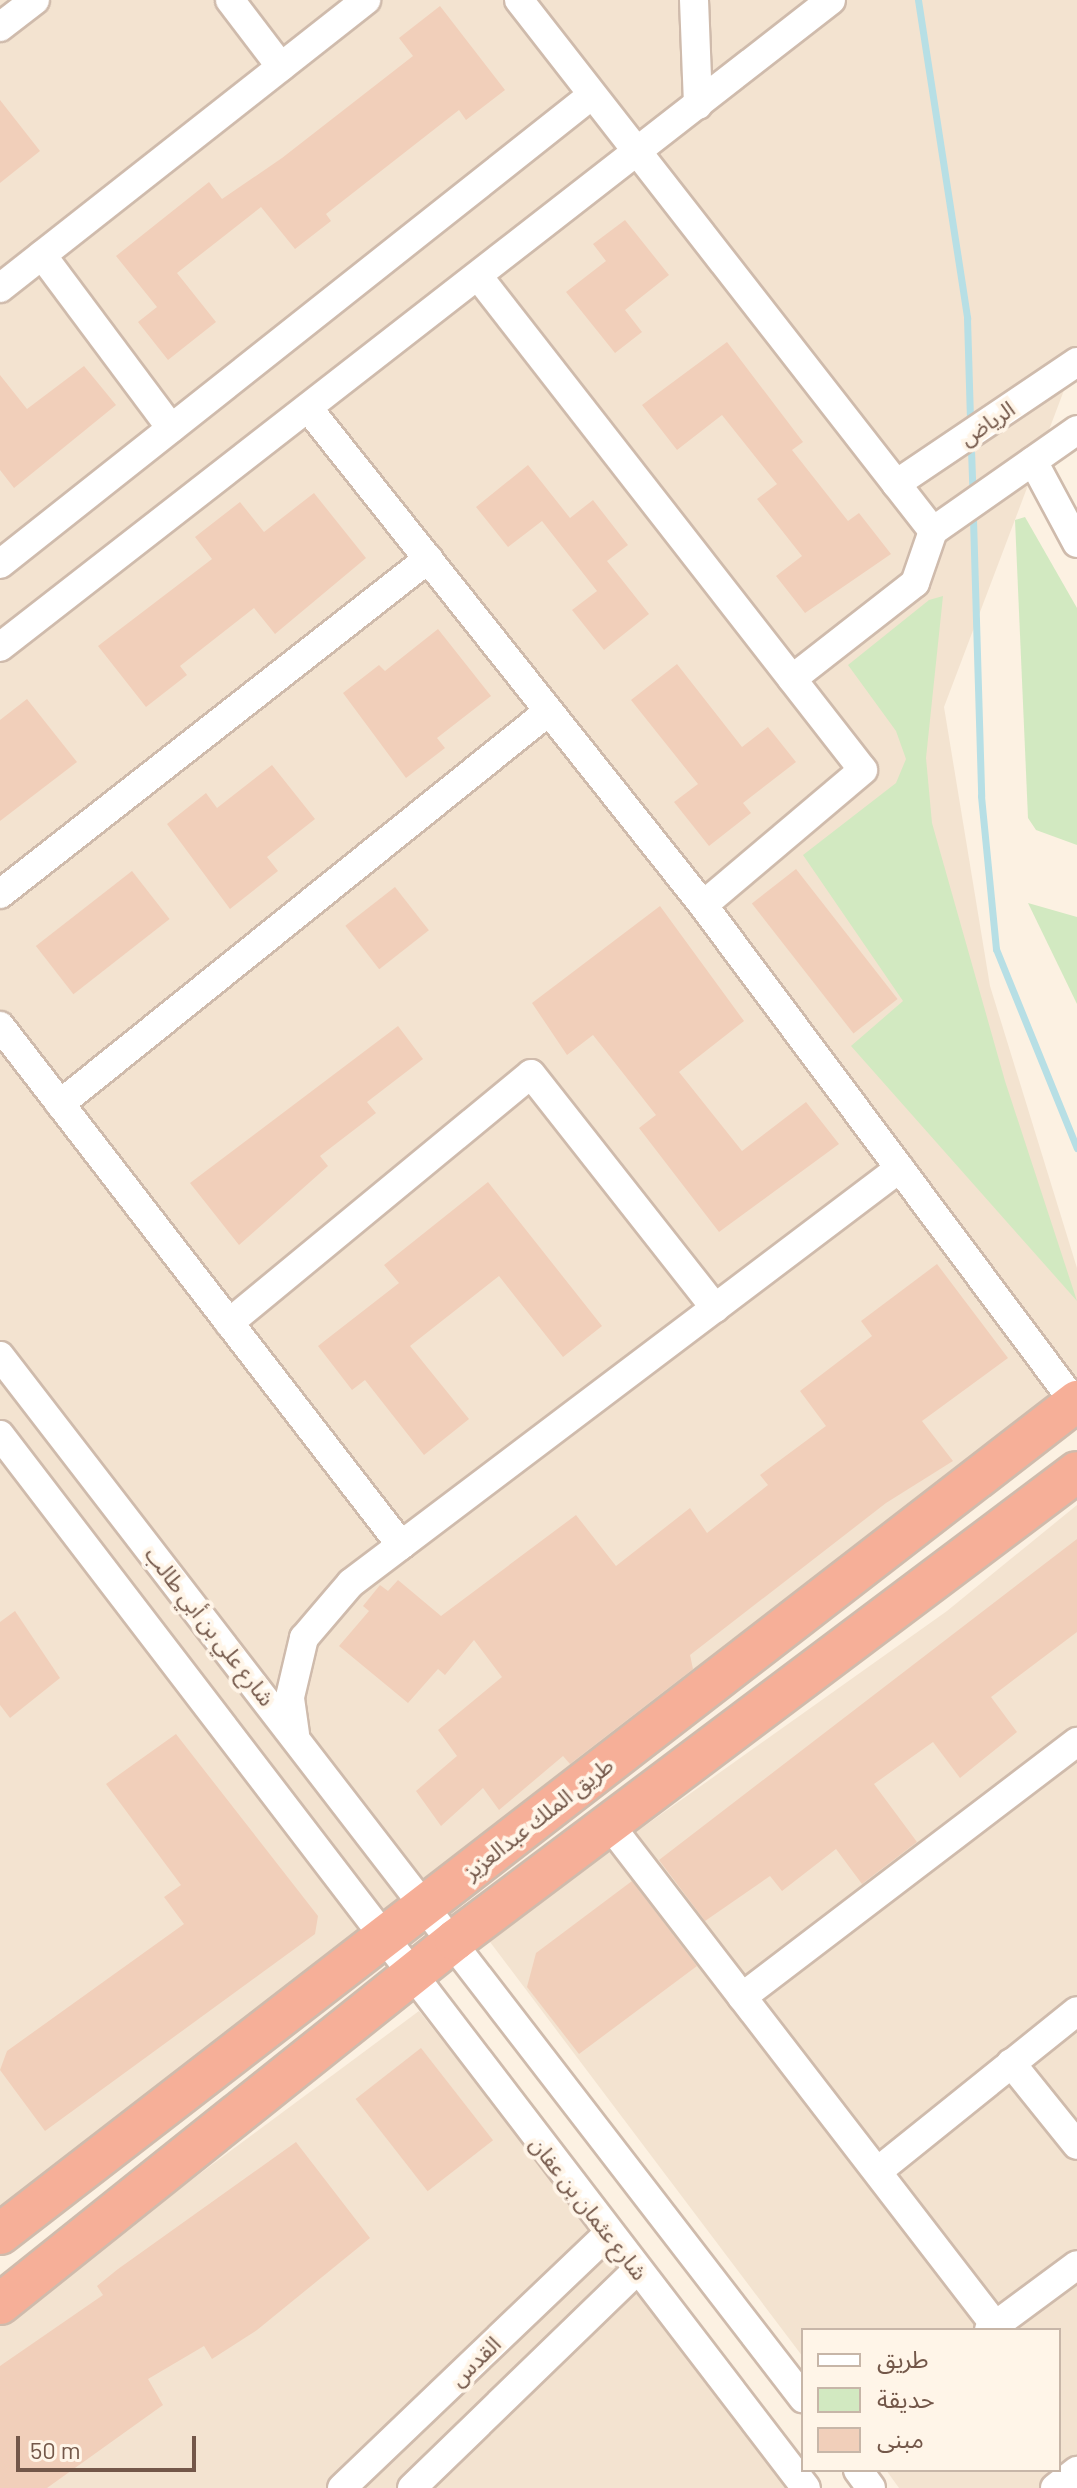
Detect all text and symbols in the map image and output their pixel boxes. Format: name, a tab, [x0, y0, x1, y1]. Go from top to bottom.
street label: الرياض	[954, 395, 1020, 451]
street label: شارع علي بن أبي طالب	[140, 1541, 280, 1711]
street label: طريق الملك عبدالعزيز	[458, 1751, 618, 1885]
street label: شارع عثمان بن عفان	[525, 2131, 653, 2285]
legend	[801, 2328, 1061, 2472]
street label: القدس	[444, 2331, 506, 2391]
text: طريق	[877, 2344, 929, 2373]
text: حديقة	[877, 2384, 935, 2413]
scale bar	[20, 2420, 200, 2470]
text: مبنى	[877, 2424, 924, 2453]
text: 50 m	[30, 2435, 81, 2464]

